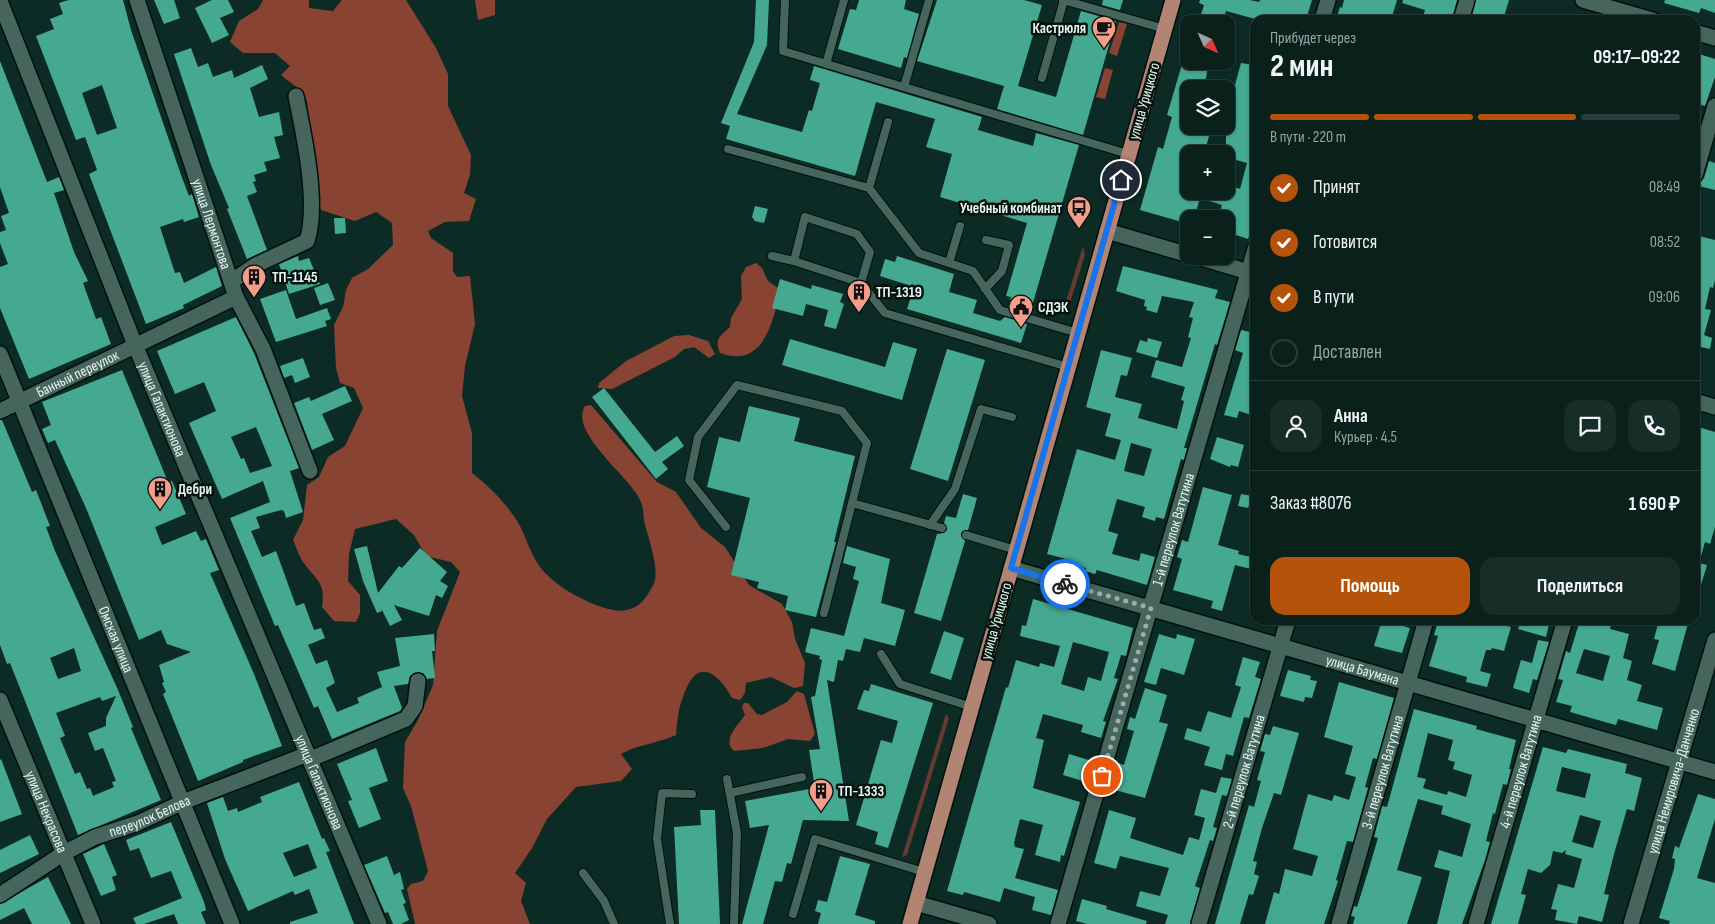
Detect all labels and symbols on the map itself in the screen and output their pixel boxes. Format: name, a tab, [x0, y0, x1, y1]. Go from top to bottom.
cafe icon: Кастрюля	[1091, 15, 1117, 49]
north arrow	[1180, 15, 1235, 70]
place label: Кастрюля	[1032, 19, 1086, 38]
street label: улица Урицкого	[1124, 60, 1165, 142]
pin	[1100, 159, 1142, 201]
street label: улица Лермонтова	[187, 176, 235, 272]
bus stop icon: Учебный комбинат	[1066, 195, 1092, 229]
place label: Учебный комбинат	[960, 199, 1063, 218]
building icon: ТП-1145	[241, 264, 267, 298]
place label: ТП-1145	[272, 268, 318, 287]
building icon: ТП-1319	[846, 279, 872, 313]
place label: ТП-1319	[876, 283, 922, 302]
public building icon: СДЭК	[1008, 294, 1034, 328]
place label: СДЭК	[1038, 298, 1069, 317]
street label: Банный переулок	[33, 346, 122, 402]
street label: улица Галактионова	[133, 359, 190, 460]
street label: 1-й переулок Ватутина	[1148, 471, 1199, 588]
building icon: Дебри	[147, 476, 173, 510]
place label: Дебри	[178, 480, 212, 499]
courier	[1040, 559, 1090, 609]
street label: улица Урицкого	[976, 580, 1017, 662]
street label: Омская улица	[94, 603, 138, 676]
street label: улица Баумана	[1324, 651, 1401, 690]
street label: улица Немировича-Данченко	[1643, 706, 1704, 856]
street label: 2-й переулок Ватутина	[1219, 712, 1270, 831]
street label: 4-й переулок Ватутина	[1496, 712, 1547, 831]
street label: 3-й переулок Ватутина	[1358, 713, 1408, 831]
street label: улица Галактионова	[290, 732, 347, 833]
pin	[1081, 755, 1123, 797]
street label: улица Некрасова	[20, 768, 71, 856]
building icon: ТП-1333	[808, 778, 834, 812]
place label: ТП-1333	[838, 782, 885, 801]
street label: переулок Белова	[107, 791, 193, 842]

